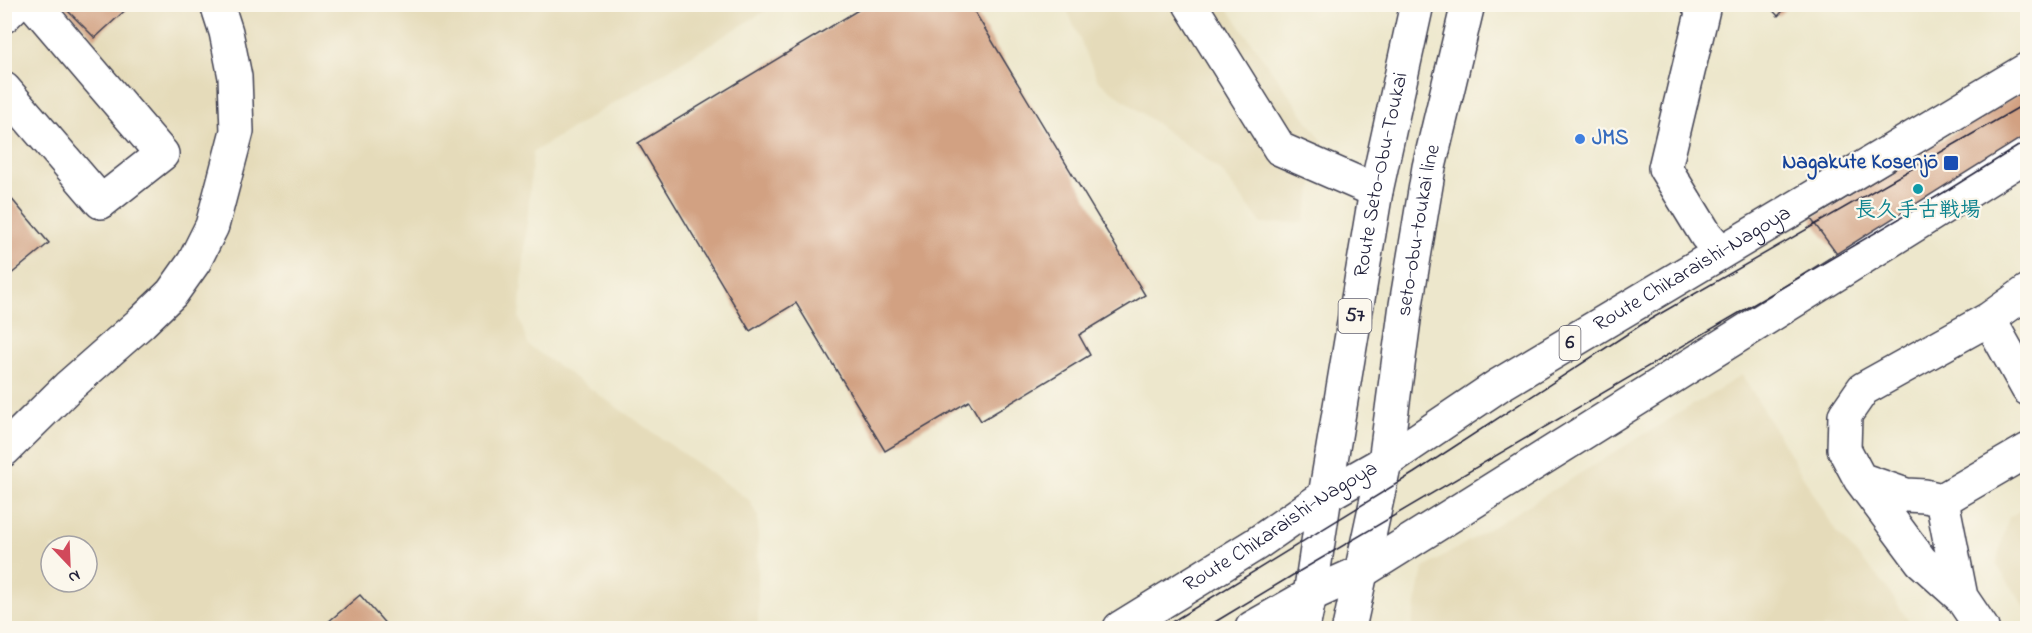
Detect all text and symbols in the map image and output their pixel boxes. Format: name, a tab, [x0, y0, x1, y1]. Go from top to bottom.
street label: Route Seto-Obu-Toukai	[1347, 70, 1417, 279]
place label: JMS	[1592, 124, 1629, 154]
marker: JMS	[1573, 132, 1587, 146]
street label: seto-obu-toukai line	[1390, 141, 1449, 318]
place label: Nagakute Kosenjō	[1782, 148, 1938, 180]
marker: Nagakute Kosenjō	[1942, 154, 1960, 172]
marker: 長久手古戦場	[1911, 182, 1925, 196]
place label: 長久手古戦場	[1855, 196, 1981, 226]
street label: Route Chikaraishi-Nagoya	[1588, 199, 1797, 340]
road number: 57	[1338, 299, 1372, 333]
road number: 6	[1560, 326, 1580, 360]
street label: Route Chikaraishi-Nagoya	[1178, 454, 1383, 600]
north arrow	[39, 534, 99, 594]
text: N	[64, 563, 84, 589]

